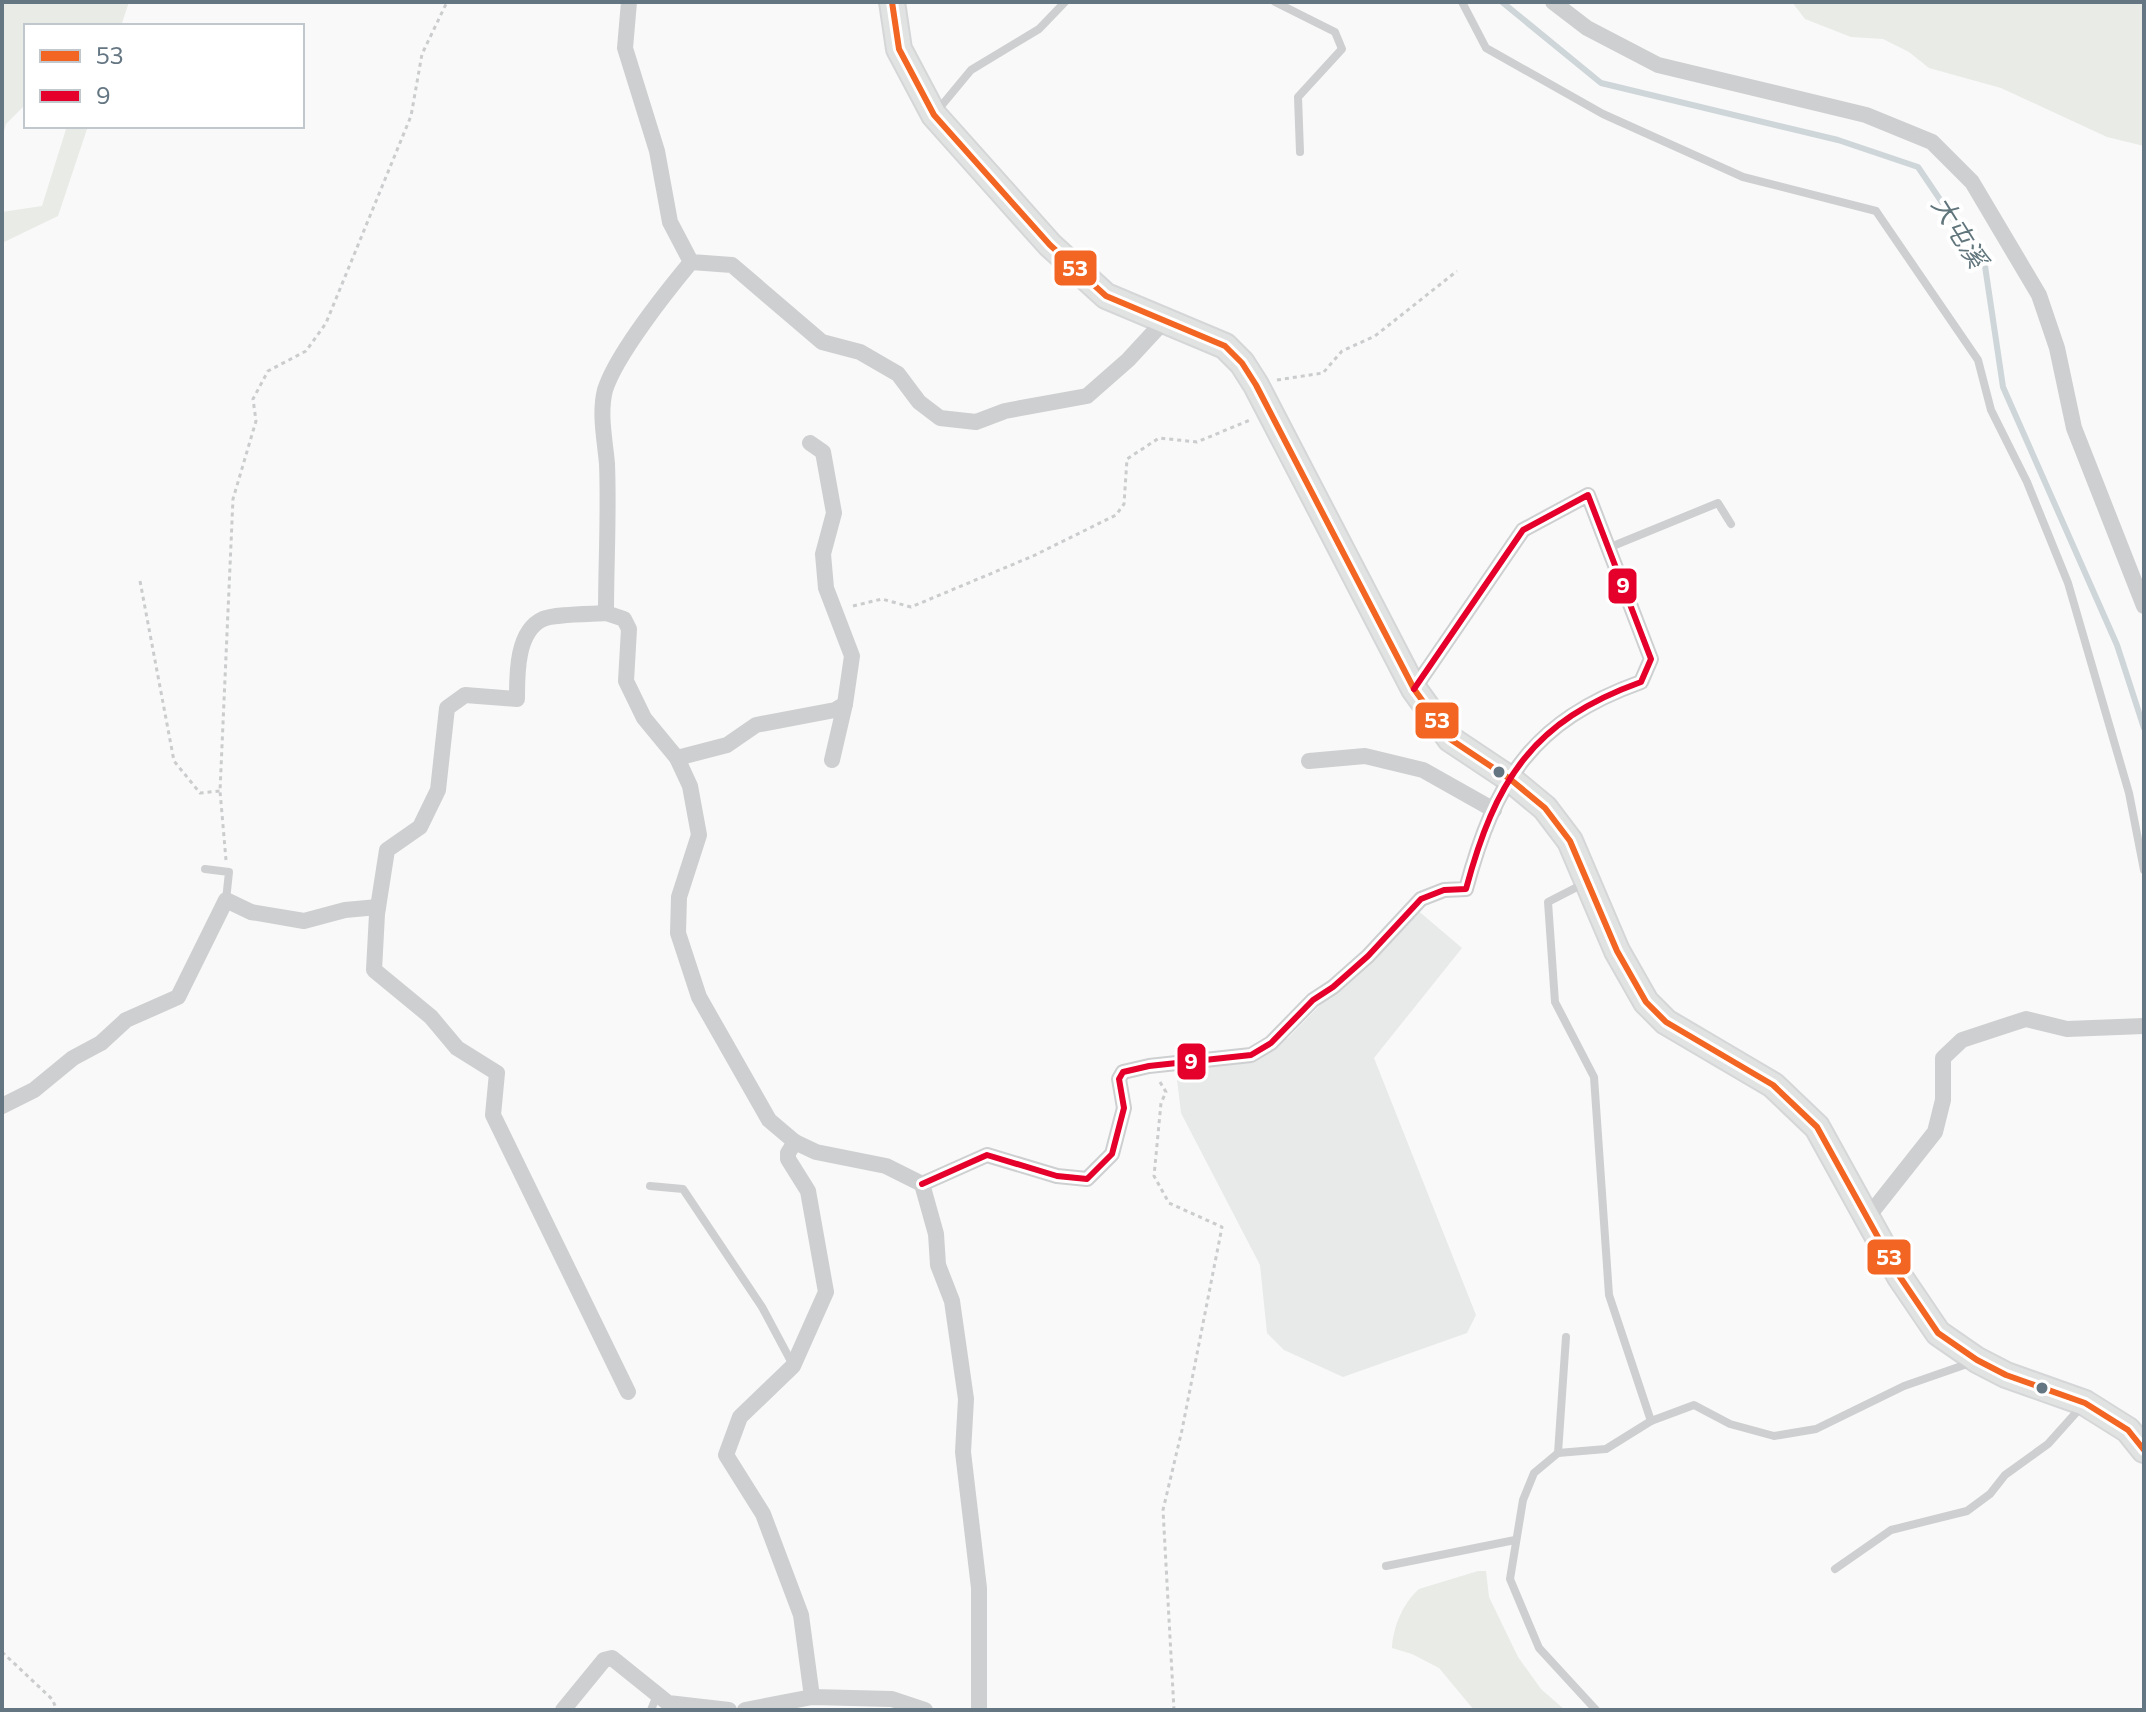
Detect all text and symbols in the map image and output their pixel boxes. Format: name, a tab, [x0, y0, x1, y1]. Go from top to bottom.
legend	[24, 24, 304, 128]
text: 53	[96, 40, 123, 69]
text: 9	[96, 80, 111, 109]
water label: 大屯溪	[1926, 190, 1996, 276]
line badge: 53	[1053, 249, 1098, 287]
text: 53	[1062, 254, 1088, 281]
line badge: 9	[1607, 567, 1638, 605]
text: 9	[1616, 571, 1630, 598]
line badge: 53	[1414, 701, 1460, 740]
text: 53	[1424, 706, 1450, 733]
unlabelled marker	[1491, 764, 1507, 780]
line badge: 9	[1176, 1042, 1207, 1081]
text: 9	[1184, 1047, 1198, 1074]
line badge: 53	[1866, 1238, 1912, 1276]
text: 53	[1876, 1243, 1902, 1270]
unlabelled marker	[2034, 1380, 2050, 1396]

